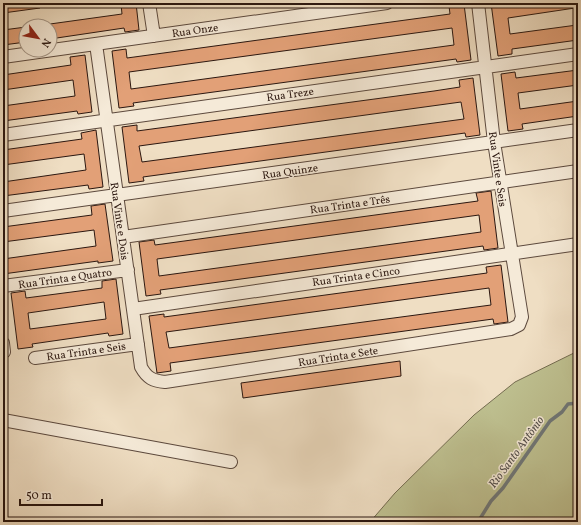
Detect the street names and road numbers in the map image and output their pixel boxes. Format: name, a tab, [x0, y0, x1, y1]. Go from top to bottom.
street label: Rua Onze	[171, 21, 219, 42]
street label: Rua Treze	[266, 85, 315, 106]
street label: Rua Vinte e Seis	[484, 131, 509, 208]
street label: Rua Quinze	[261, 161, 319, 184]
street label: Rua Vinte e Dois	[106, 181, 131, 261]
street label: Rua Trinta e Três	[309, 192, 391, 219]
street label: Rua Trinta e Cinco	[311, 264, 401, 291]
street label: Rua Trinta e Quatro	[17, 265, 113, 293]
street label: Rua Trinta e Seis	[46, 339, 127, 365]
street label: Rua Trinta e Sete	[297, 344, 379, 371]

